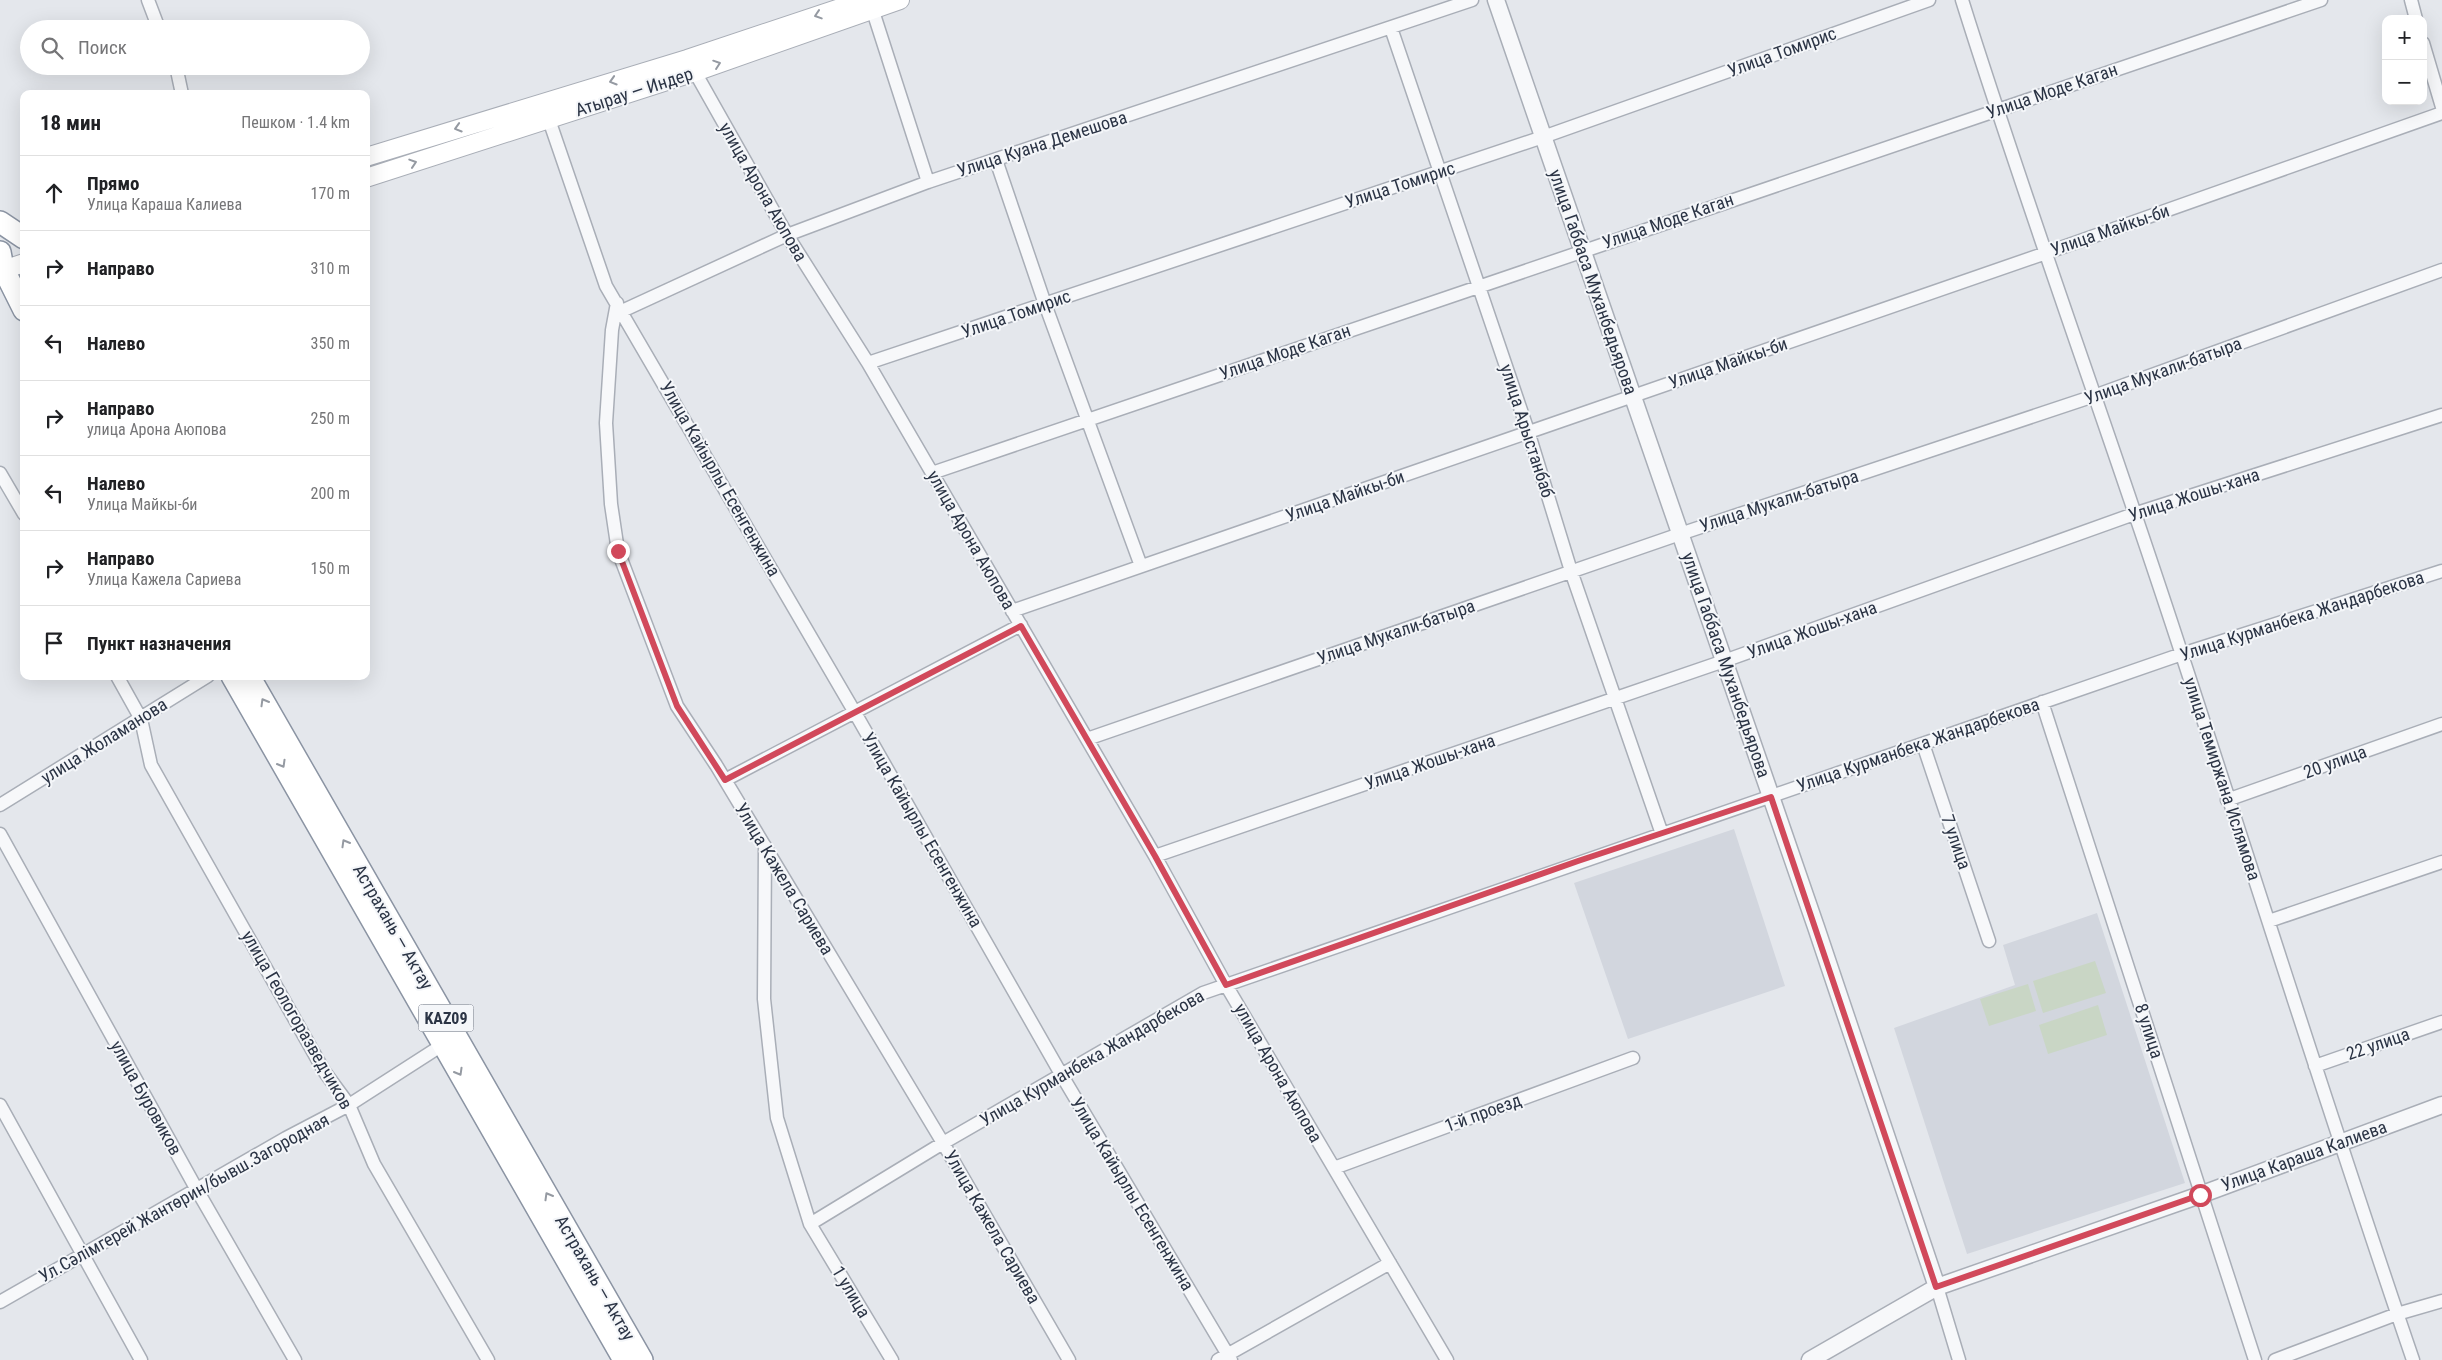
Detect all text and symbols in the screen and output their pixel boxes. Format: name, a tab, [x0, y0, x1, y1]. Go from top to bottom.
one-way arrow	[814, 10, 823, 20]
map controls	[2382, 15, 2427, 105]
button: +	[2382, 15, 2427, 60]
search box	[20, 20, 370, 75]
street label: Улица Томирис	[1725, 22, 1839, 81]
icon: search	[38, 34, 66, 62]
text: Поиск	[78, 36, 127, 59]
street label: Улица Моде Каган	[1984, 58, 2120, 123]
one-way arrow	[712, 60, 721, 70]
button: −	[2382, 60, 2427, 105]
street label: Атырау — Индер	[572, 63, 695, 120]
one-way arrow	[610, 75, 618, 85]
street label: Улица Куана Демешова	[954, 106, 1129, 181]
text: 18 мин	[40, 111, 101, 135]
text: Пешком · 1.4 km	[241, 113, 350, 132]
street label: улица Арона Аюпова	[715, 119, 812, 265]
one-way arrow	[454, 123, 463, 133]
street label: Улица Томирис	[1342, 157, 1457, 212]
one-way arrow	[408, 159, 416, 169]
street label: улица Габбаса Муханбедьярова	[1545, 166, 1642, 397]
text: Прямо	[87, 172, 140, 195]
icon: ahead	[40, 179, 68, 207]
text: 170 m	[311, 184, 350, 203]
street label: Улица Моде Каган	[1600, 188, 1736, 253]
text: Улица Караша Калиева	[87, 195, 242, 214]
street label: Улица Майкы-би	[2048, 199, 2172, 260]
icon: right	[40, 254, 68, 282]
text: Направо	[87, 257, 154, 280]
text: 310 m	[311, 259, 350, 278]
street label: Улица Томирис	[958, 285, 1073, 342]
street label: Улица Моде Каган	[1217, 319, 1353, 384]
icon: left	[40, 329, 68, 357]
text: Налево	[87, 332, 145, 355]
street label: Улица Майкы-би	[1666, 332, 1790, 393]
street label: Улица Мукали-батыра	[2081, 332, 2244, 409]
text: 350 m	[311, 334, 350, 353]
street label: улица Арыстанбаб	[1496, 362, 1559, 500]
street label: Улица Кайырлы Есенгенжина	[656, 377, 785, 580]
text: Направо	[87, 397, 154, 420]
icon: right	[40, 404, 68, 432]
text: 250 m	[311, 409, 350, 428]
text: улица Арона Аюпова	[87, 420, 226, 439]
street label: Улица Жошы-хана	[2126, 463, 2262, 526]
street label: Улица Майкы-би	[1283, 465, 1407, 526]
street label: Улица Мукали-батыра	[1697, 465, 1861, 536]
street label: улица Арона Аюпова	[923, 467, 1020, 613]
text: Налево	[87, 472, 145, 495]
icon: left	[40, 479, 68, 507]
text: 200 m	[311, 484, 350, 503]
text: Улица Майкы-би	[87, 495, 197, 514]
route end	[607, 540, 630, 563]
text: Направо	[87, 547, 154, 570]
street label: улица Габбаса Муханбедьярова	[1678, 549, 1775, 780]
icon: right	[40, 554, 68, 582]
text: 150 m	[311, 559, 350, 578]
street label: Улица Курманбека Жандарбекова	[2177, 566, 2427, 665]
text: Улица Кажела Сариева	[87, 570, 241, 589]
street label: Улица Мукали-батыра	[1314, 595, 1478, 668]
street label: Улица Жошы-хана	[1744, 596, 1880, 663]
icon: arrive	[40, 629, 68, 657]
text: Пункт назначения	[87, 632, 231, 655]
street label: улица Темиржана Ислямова	[2180, 675, 2265, 883]
street label: улица Жоламанова	[37, 693, 171, 788]
street label: Улица Курманбека Жандарбекова	[1794, 693, 2042, 796]
one-way arrow	[261, 699, 271, 708]
street label: Улица Кайырлы Есенгенжина	[858, 728, 987, 931]
street label: Улица Жошы-хана	[1362, 729, 1498, 794]
street label: 20 улица	[2300, 740, 2369, 783]
one-way arrow	[276, 759, 286, 768]
street label: Улица Кажела Сариева	[731, 799, 838, 959]
street label: 7 улица	[1937, 812, 1976, 872]
one-way arrow	[341, 840, 351, 849]
street label: Астрахань — Актау	[349, 860, 438, 994]
street label: улица Геологоразведчиков	[238, 927, 357, 1113]
street label: Улица Курманбека Жандарбекова	[976, 985, 1208, 1131]
street label: улица Арона Аюпова	[1230, 1000, 1327, 1146]
street label: 8 улица	[2131, 1001, 2168, 1061]
road number: KAZ09	[418, 1004, 474, 1032]
street label: 22 улица	[2343, 1023, 2412, 1064]
street label: улица Буровиков	[106, 1037, 187, 1159]
one-way arrow	[452, 1067, 462, 1076]
street label: 1-й проезд	[1442, 1089, 1524, 1136]
street label: Улица Кайырлы Есенгенжина	[1066, 1093, 1199, 1294]
street label: Ул.Сәлімгерей Жантөрин/бывш.Загородная	[35, 1109, 332, 1286]
street label: Улица Караша Калиева	[2218, 1116, 2389, 1195]
street label: Улица Кажела Сариева	[940, 1146, 1045, 1307]
route start	[2189, 1184, 2212, 1207]
one-way arrow	[545, 1193, 555, 1202]
street label: Астрахань — Актау	[551, 1211, 640, 1345]
street label: 1 улица	[828, 1262, 875, 1321]

